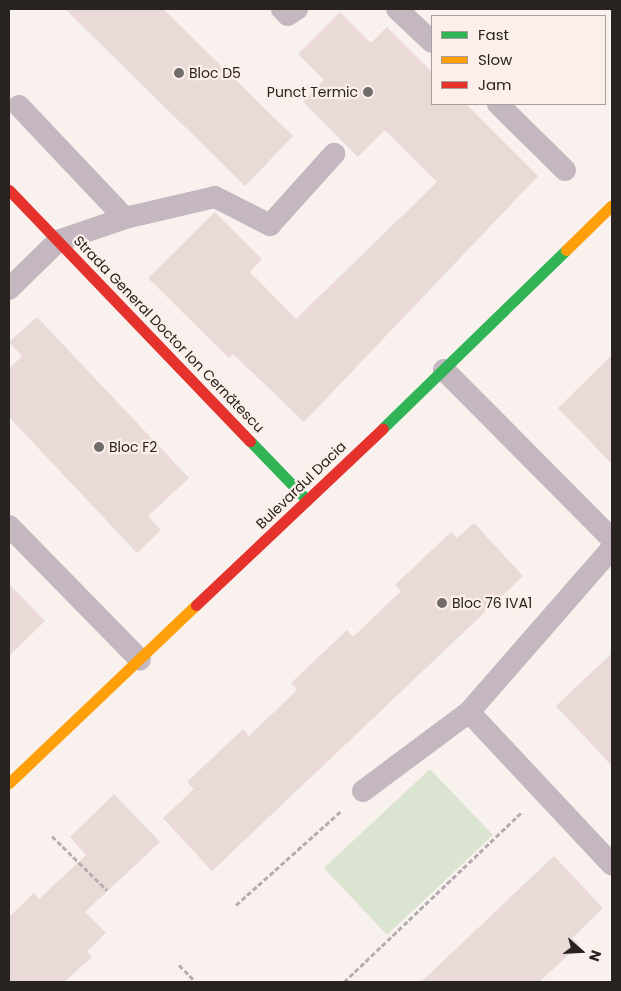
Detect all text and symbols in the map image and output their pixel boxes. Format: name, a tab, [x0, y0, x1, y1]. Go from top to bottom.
legend	[431, 15, 606, 105]
text: Fast	[478, 24, 509, 45]
text: Slow	[478, 49, 512, 70]
place label: Bloc D5	[189, 65, 241, 81]
marker: Bloc D5	[173, 67, 185, 79]
text: Jam	[478, 74, 512, 95]
place label: Punct Termic	[267, 84, 358, 100]
marker: Punct Termic	[362, 86, 374, 98]
street label: Strada General Doctor Ion Cernătescu	[70, 232, 268, 436]
street label: Bulevardul Dacia	[253, 438, 349, 532]
place label: Bloc F2	[109, 439, 157, 455]
marker: Bloc F2	[93, 441, 105, 453]
place label: Bloc 76 IVA1	[452, 595, 532, 611]
marker: Bloc 76 IVA1	[436, 597, 448, 609]
north arrow	[556, 926, 606, 976]
text: N	[584, 948, 606, 964]

